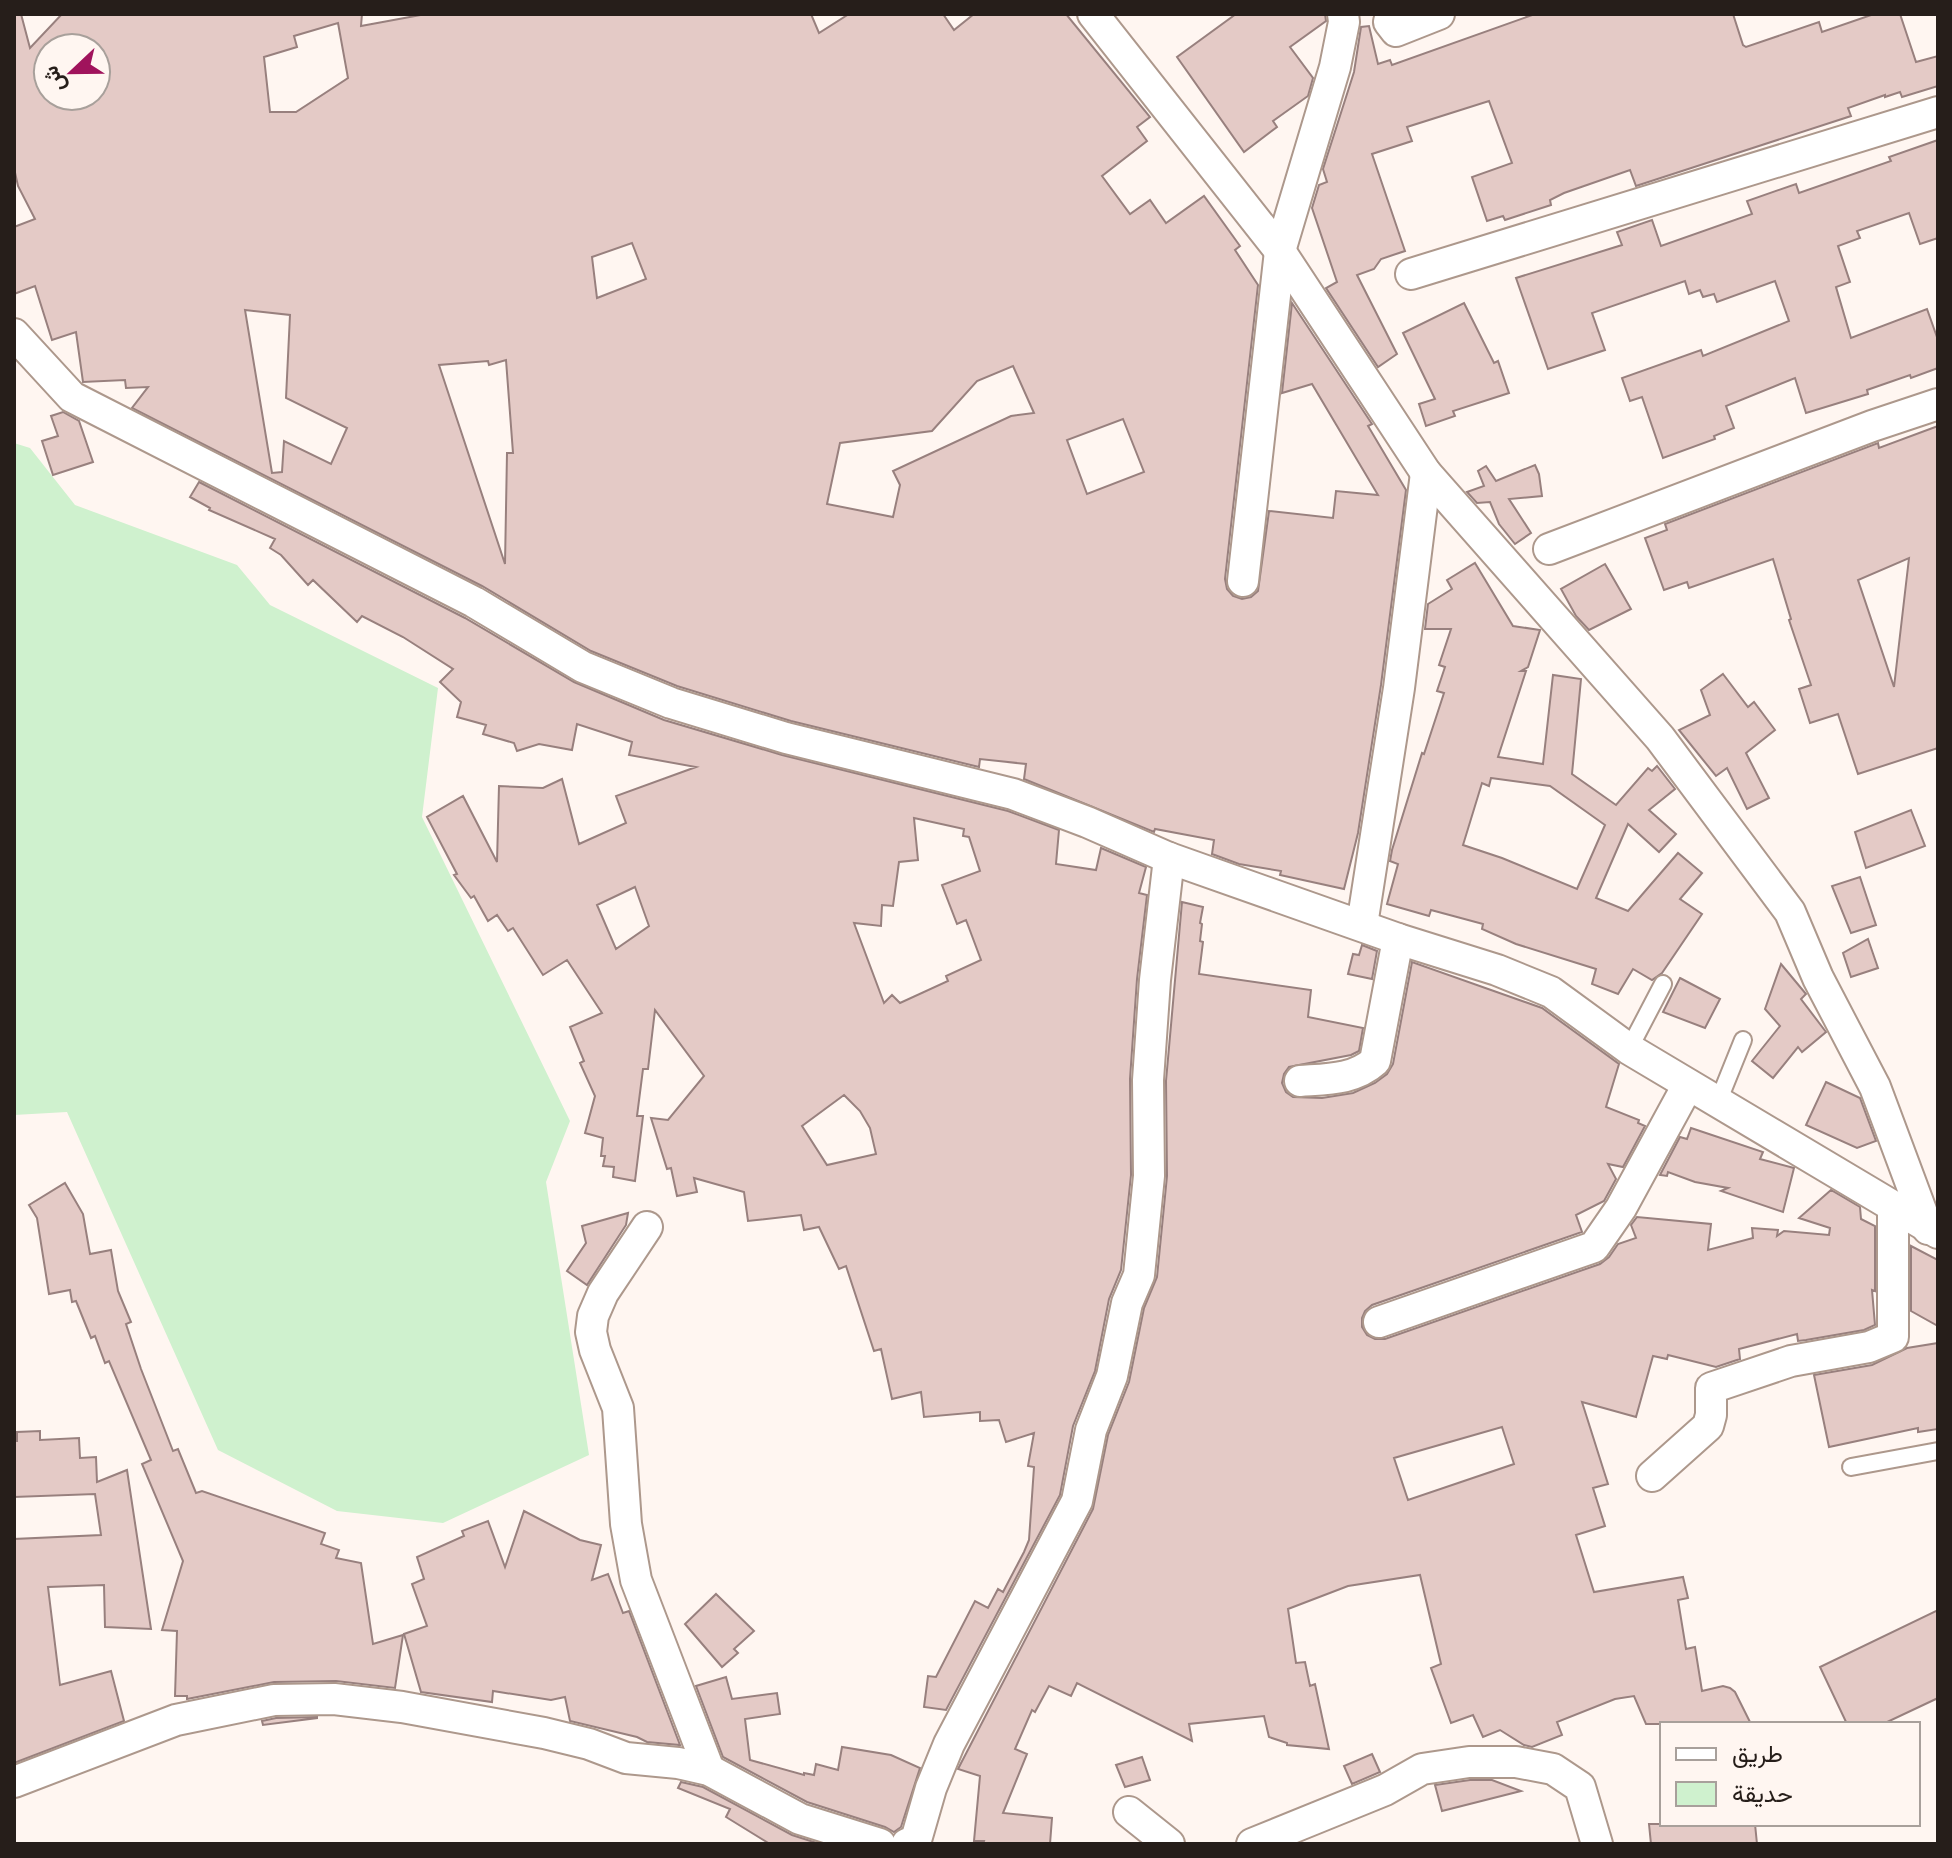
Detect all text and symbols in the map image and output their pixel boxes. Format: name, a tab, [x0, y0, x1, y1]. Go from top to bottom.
north arrow	[32, 32, 112, 112]
text: ش	[36, 61, 73, 97]
legend	[1660, 1722, 1920, 1826]
text: طريق	[1732, 1738, 1783, 1770]
text: حديقة	[1732, 1778, 1793, 1810]

